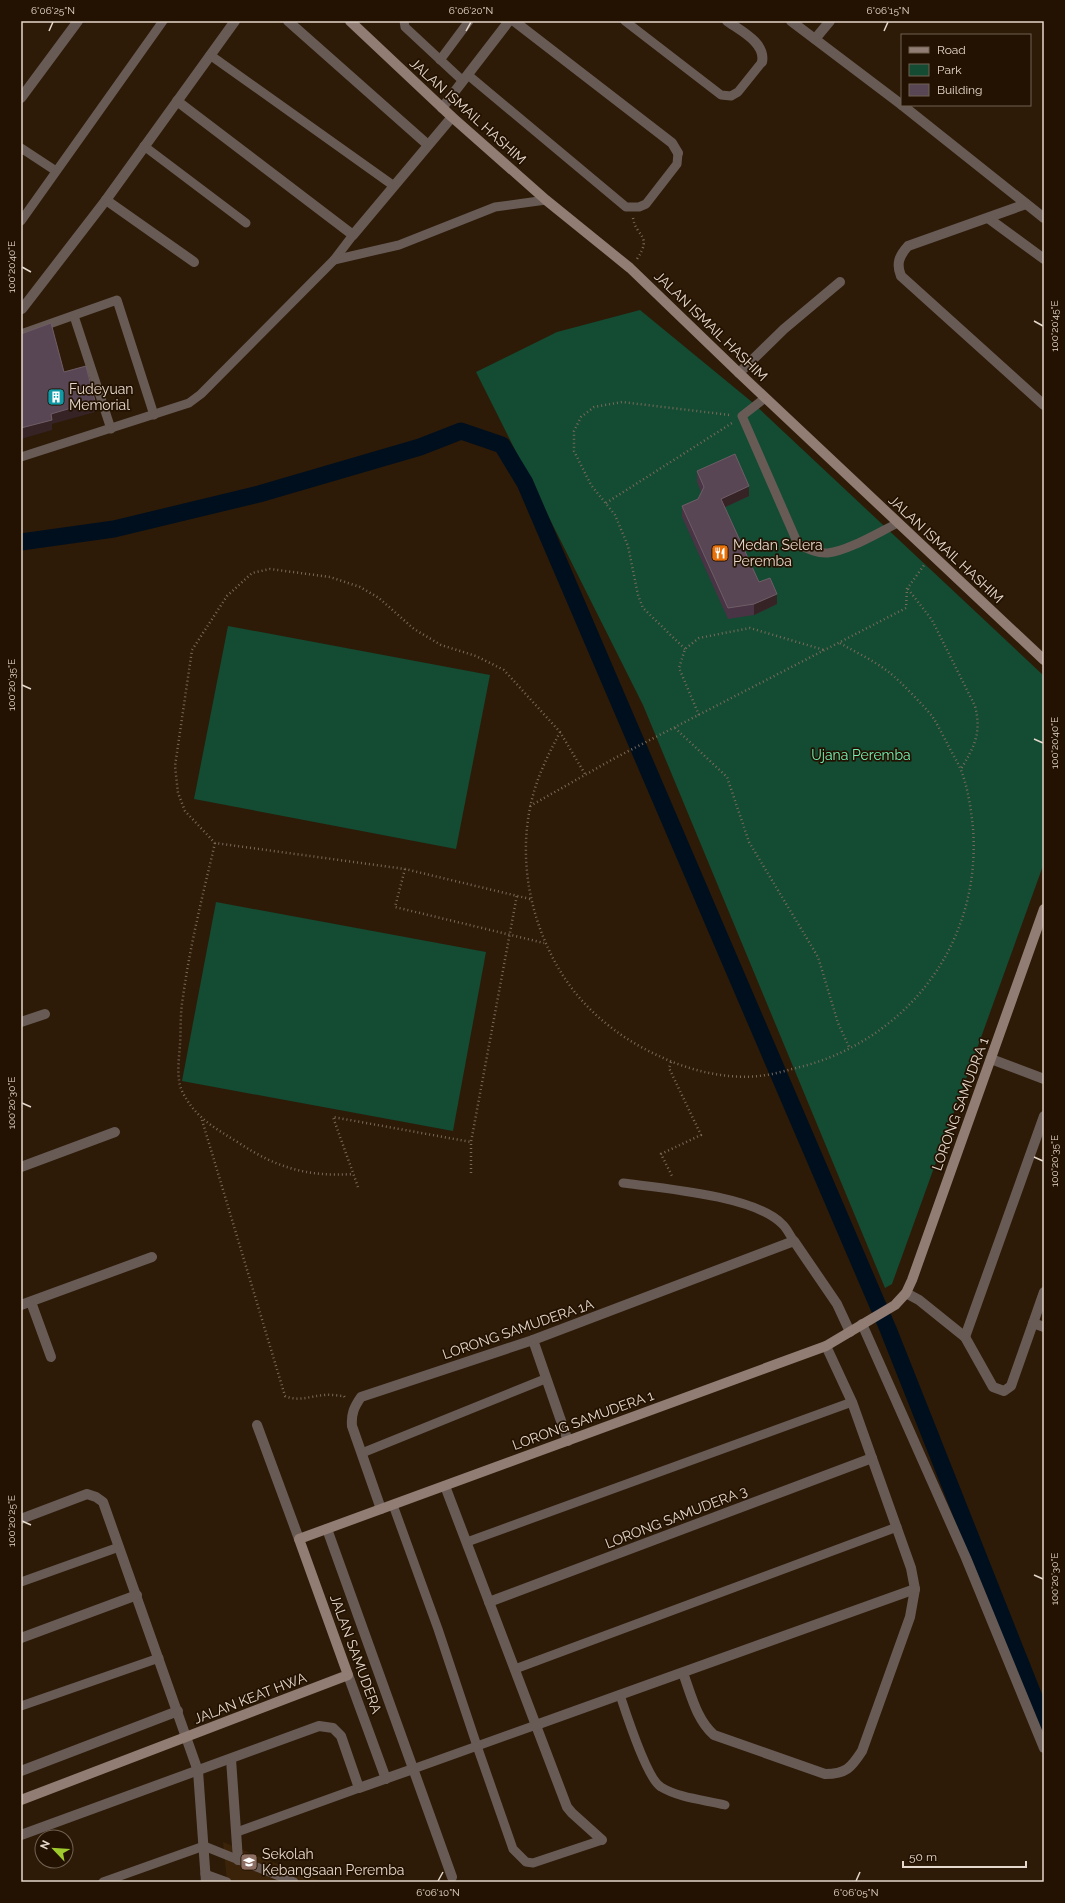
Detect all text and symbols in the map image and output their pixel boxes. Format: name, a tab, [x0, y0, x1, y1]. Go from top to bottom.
text: 6°06'25"N	[31, 5, 75, 16]
text: 6°06'20"N	[449, 5, 493, 16]
text: 6°06'15"N	[867, 5, 909, 16]
legend	[901, 34, 1031, 106]
text: Road	[937, 43, 966, 57]
street label: JALAN ISMAIL HASHIM	[407, 55, 529, 167]
text: Park	[937, 63, 962, 77]
text: Building	[937, 83, 983, 97]
text: 100°20'40"E	[6, 241, 17, 293]
street label: JALAN ISMAIL HASHIM	[651, 268, 771, 384]
text: 100°20'45"E	[1049, 300, 1060, 352]
place label: Fudeyuan Memorial	[69, 381, 134, 413]
building icon: Fudeyuan Memorial	[46, 387, 66, 407]
street label: JALAN ISMAIL HASHIM	[885, 492, 1007, 606]
place label: Medan Selera Peremba	[733, 537, 823, 569]
restaurant icon: Medan Selera Peremba	[710, 543, 730, 563]
text: 100°20'35"E	[6, 659, 17, 711]
text: 100°20'40"E	[1049, 717, 1060, 769]
park label: Ujana Peremba	[811, 747, 911, 763]
street label: LORONG SAMUDRA 1	[928, 1035, 992, 1173]
text: 100°20'30"E	[6, 1077, 17, 1129]
text: 100°20'35"E	[1049, 1135, 1060, 1187]
street label: LORONG SAMUDERA 1A	[440, 1295, 596, 1362]
street label: LORONG SAMUDERA 1	[510, 1387, 656, 1453]
street label: LORONG SAMUDERA 3	[603, 1483, 749, 1551]
text: 100°20'25"E	[6, 1495, 17, 1547]
text: 100°20'30"E	[1049, 1553, 1060, 1605]
street label: JALAN SAMUDERA	[327, 1592, 385, 1716]
street label: JALAN KEAT HWA	[191, 1669, 309, 1727]
north arrow	[34, 1829, 74, 1869]
text: N	[38, 1838, 53, 1852]
scale bar	[903, 1843, 1026, 1869]
place label: Sekolah Kebangsaan Peremba	[262, 1846, 404, 1878]
text: 50 m	[909, 1850, 937, 1864]
school or university icon: Sekolah Kebangsaan Peremba	[239, 1852, 259, 1872]
text: 6°06'10"N	[416, 1887, 460, 1898]
text: 6°06'05"N	[834, 1887, 878, 1898]

